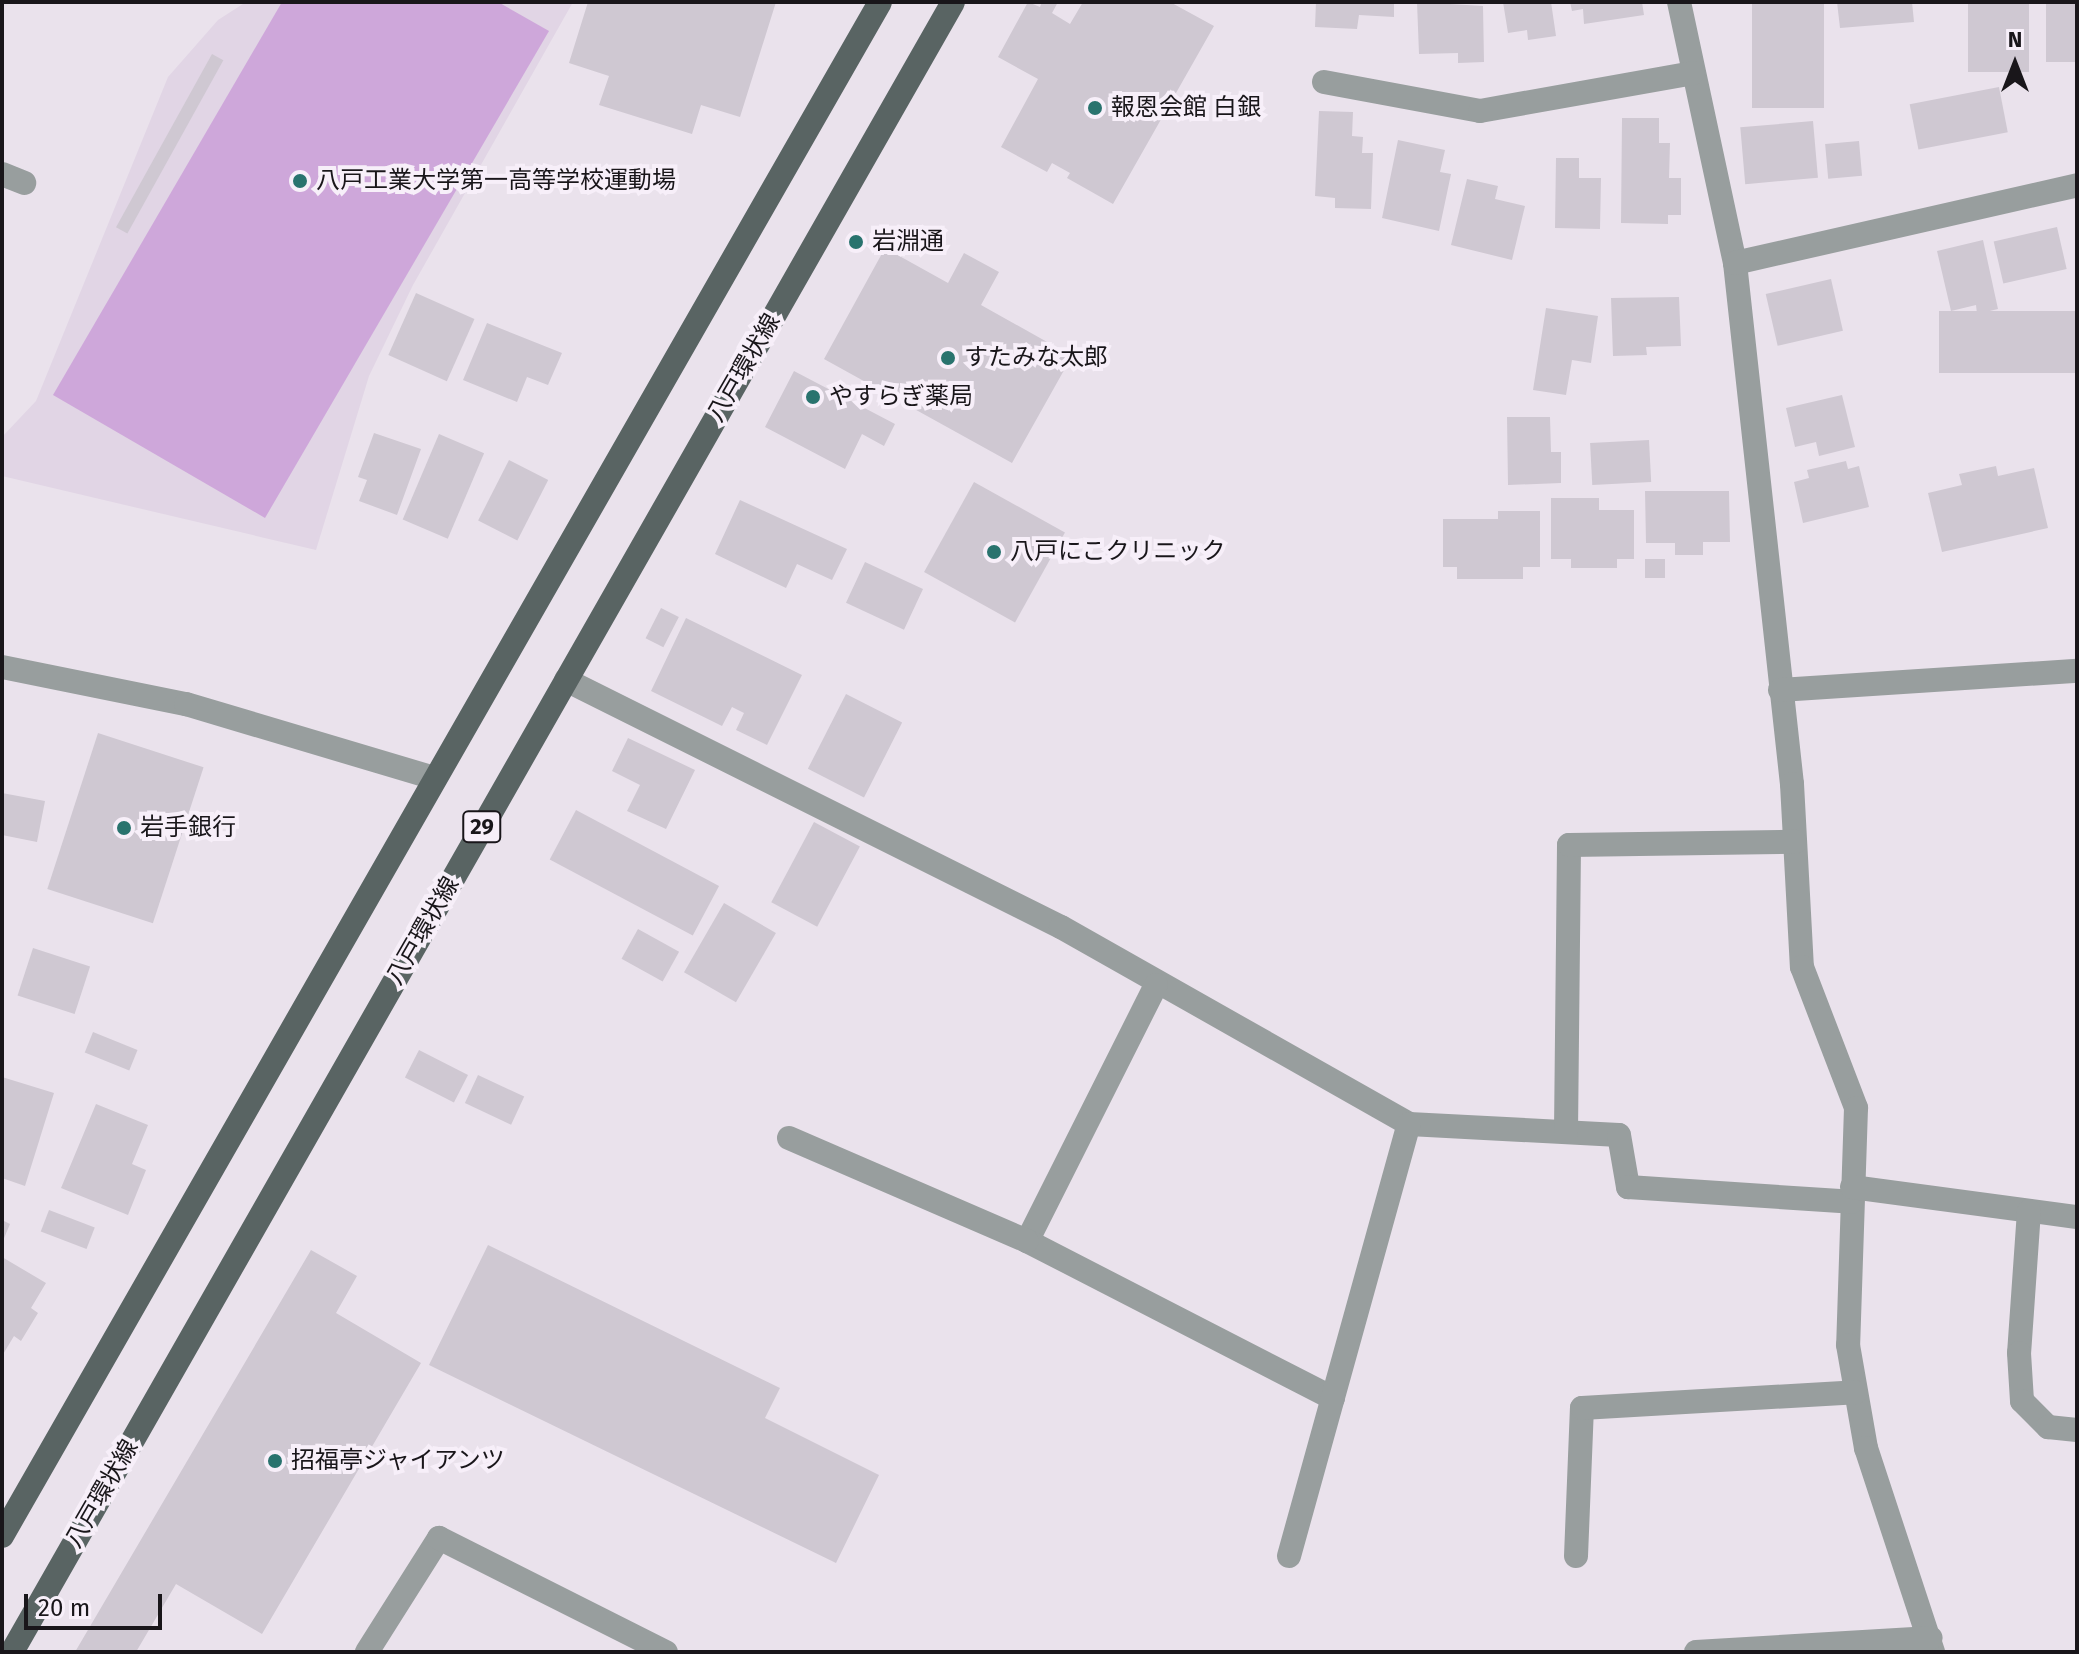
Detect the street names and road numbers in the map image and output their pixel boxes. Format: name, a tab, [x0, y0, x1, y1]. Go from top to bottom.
street label: 八戸環状線	[702, 309, 786, 427]
road number: 29	[462, 809, 502, 845]
street label: 八戸環状線	[381, 872, 465, 990]
street label: 八戸環状線	[60, 1435, 144, 1553]

